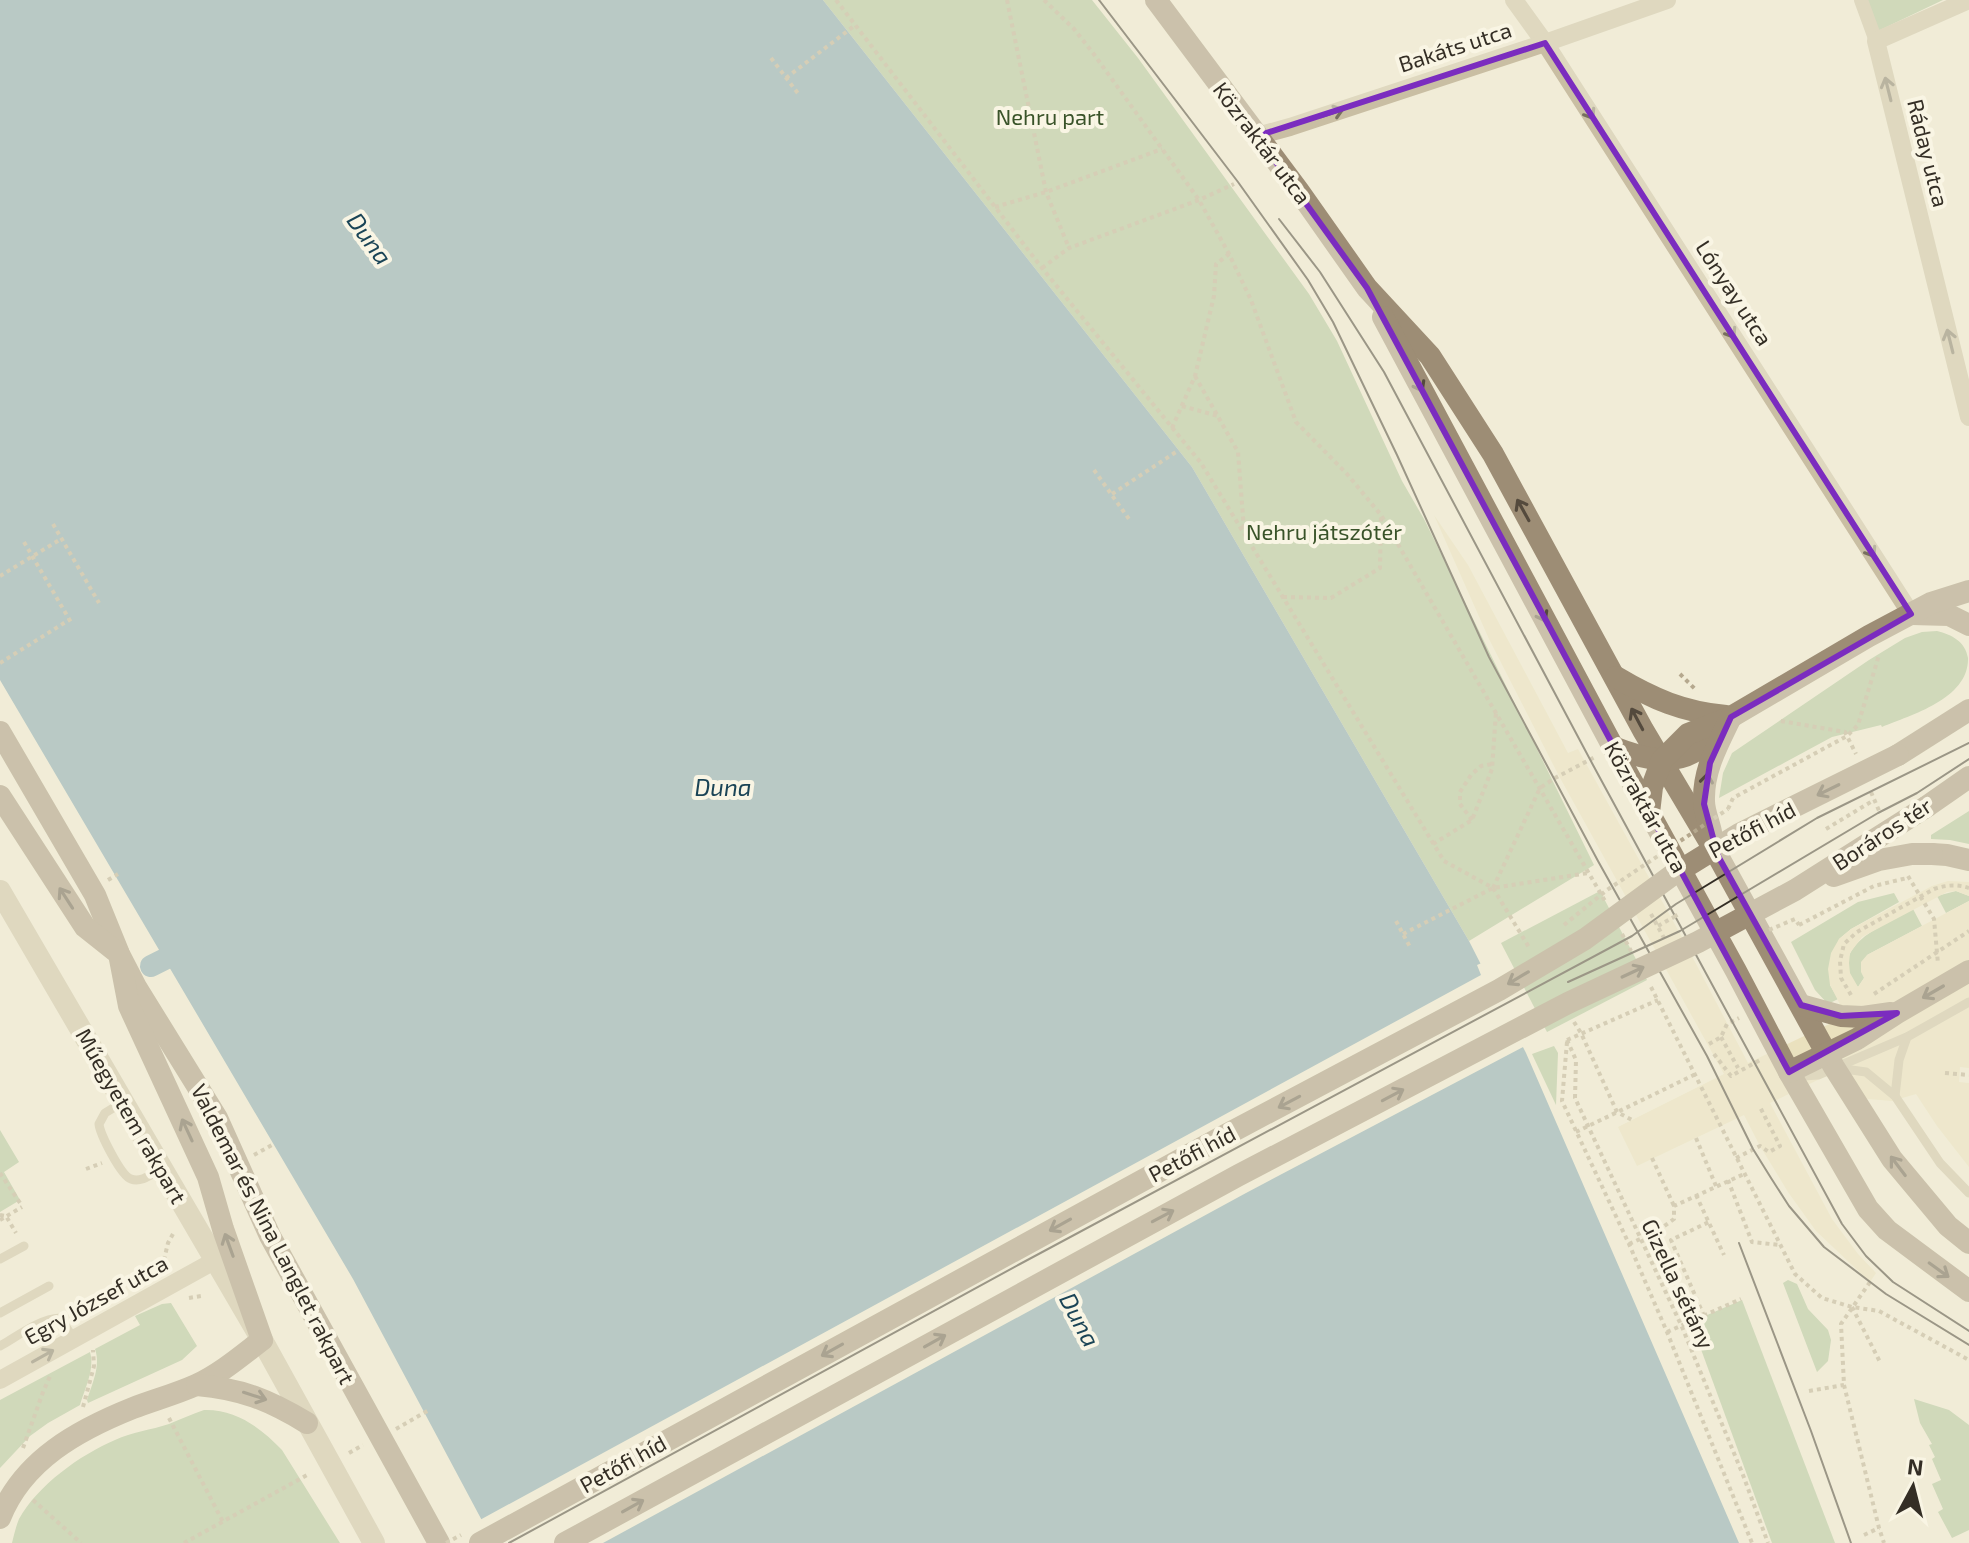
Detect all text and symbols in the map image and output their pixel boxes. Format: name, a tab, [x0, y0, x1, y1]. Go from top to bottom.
street label: Bakáts utca	[1395, 16, 1514, 77]
street label: Közraktár utca	[1208, 76, 1317, 209]
one-way arrow	[1879, 76, 1894, 102]
street label: Ráday utca	[1903, 96, 1955, 209]
one-way arrow	[1580, 97, 1596, 120]
park label: Nehru part	[996, 103, 1104, 129]
one-way arrow	[1318, 105, 1344, 120]
water label: Duna	[342, 206, 399, 270]
street label: Lónyay utca	[1691, 235, 1778, 350]
one-way arrow	[1720, 316, 1736, 339]
one-way arrow	[1942, 329, 1957, 355]
one-way arrow	[1410, 369, 1426, 393]
one-way arrow	[1515, 499, 1531, 522]
park label: Nehru játszótér	[1246, 518, 1402, 545]
one-way arrow	[1860, 535, 1876, 558]
one-way arrow	[1533, 598, 1548, 622]
one-way arrow	[1629, 708, 1645, 731]
street label: Közraktár utca	[1600, 736, 1694, 877]
water label: Duna	[694, 772, 752, 801]
one-way arrow	[1699, 773, 1714, 798]
one-way arrow	[1816, 783, 1840, 798]
street label: Boráros tér	[1827, 791, 1936, 875]
street label: Petőfi híd	[1704, 795, 1799, 863]
one-way arrow	[58, 887, 74, 910]
one-way arrow	[1621, 964, 1645, 979]
one-way arrow	[1507, 971, 1530, 987]
one-way arrow	[1922, 984, 1945, 1000]
street label: Műegyetem rakpart	[71, 1023, 193, 1208]
street label: Valdemar és Nina Langlet rakpart	[187, 1079, 361, 1388]
one-way arrow	[1381, 1086, 1404, 1102]
one-way arrow	[1278, 1094, 1301, 1110]
one-way arrow	[179, 1118, 194, 1142]
street label: Petőfi híd	[1144, 1119, 1239, 1187]
one-way arrow	[1889, 1156, 1906, 1177]
one-way arrow	[1151, 1208, 1175, 1224]
street label: Gizella sétány	[1637, 1215, 1720, 1353]
one-way arrow	[1049, 1218, 1073, 1234]
one-way arrow	[221, 1233, 235, 1258]
street label: Egry József utca	[19, 1249, 172, 1349]
one-way arrow	[1928, 1261, 1949, 1278]
water label: Duna	[1054, 1287, 1107, 1351]
one-way arrow	[923, 1332, 946, 1348]
one-way arrow	[821, 1342, 844, 1358]
one-way arrow	[31, 1348, 54, 1364]
one-way arrow	[242, 1390, 267, 1405]
street label: Petőfi híd	[575, 1429, 670, 1497]
north arrow	[1873, 1447, 1953, 1527]
text: N	[1906, 1452, 1925, 1480]
one-way arrow	[621, 1497, 644, 1513]

